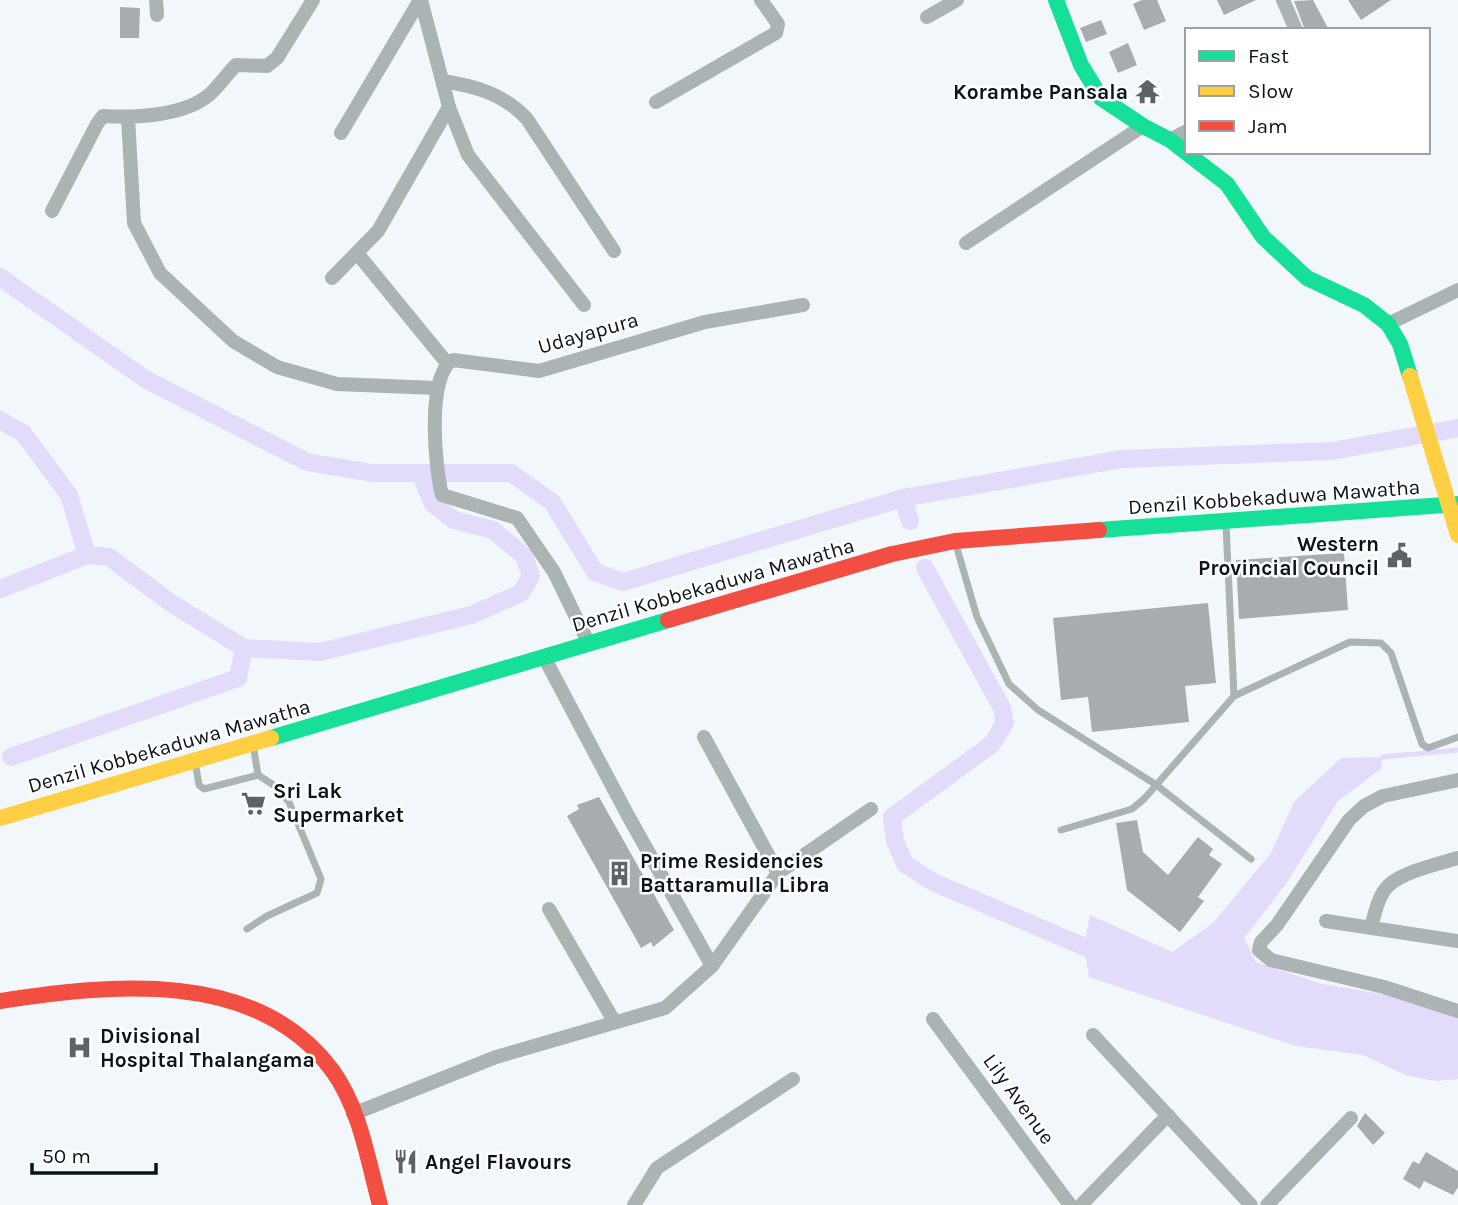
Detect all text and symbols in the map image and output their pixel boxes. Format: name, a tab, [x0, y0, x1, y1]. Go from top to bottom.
legend	[1185, 28, 1430, 154]
text: Fast	[1248, 44, 1289, 68]
temple icon: Korambe Pansala	[1134, 78, 1162, 106]
text: Slow	[1248, 79, 1293, 103]
place label: Korambe Pansala	[953, 80, 1128, 104]
text: Jam	[1248, 114, 1288, 138]
street label: Udayapura	[535, 307, 641, 359]
street label: Denzil Kobbekaduwa Mawatha	[1127, 475, 1421, 519]
place label: Western Provincial Council	[1198, 532, 1379, 580]
street label: Denzil Kobbekaduwa Mawatha	[569, 533, 857, 637]
public building icon: Western Provincial Council	[1385, 542, 1413, 570]
street label: Denzil Kobbekaduwa Mawatha	[25, 694, 313, 798]
place label: Sri Lak Supermarket	[273, 779, 404, 827]
supermarket icon: Sri Lak Supermarket	[239, 789, 267, 817]
place label: Prime Residencies Battaramulla Libra	[640, 849, 829, 897]
building icon: Prime Residencies Battaramulla Libra	[606, 859, 634, 887]
place label: Divisional Hospital Thalangama	[100, 1024, 315, 1072]
hospital icon: Divisional Hospital Thalangama	[66, 1034, 94, 1062]
street label: Lily Avenue	[978, 1049, 1060, 1149]
scale bar	[32, 1132, 156, 1176]
text: 50 m	[42, 1144, 91, 1168]
restaurant icon: Angel Flavours	[391, 1148, 419, 1176]
place label: Angel Flavours	[425, 1150, 572, 1174]

